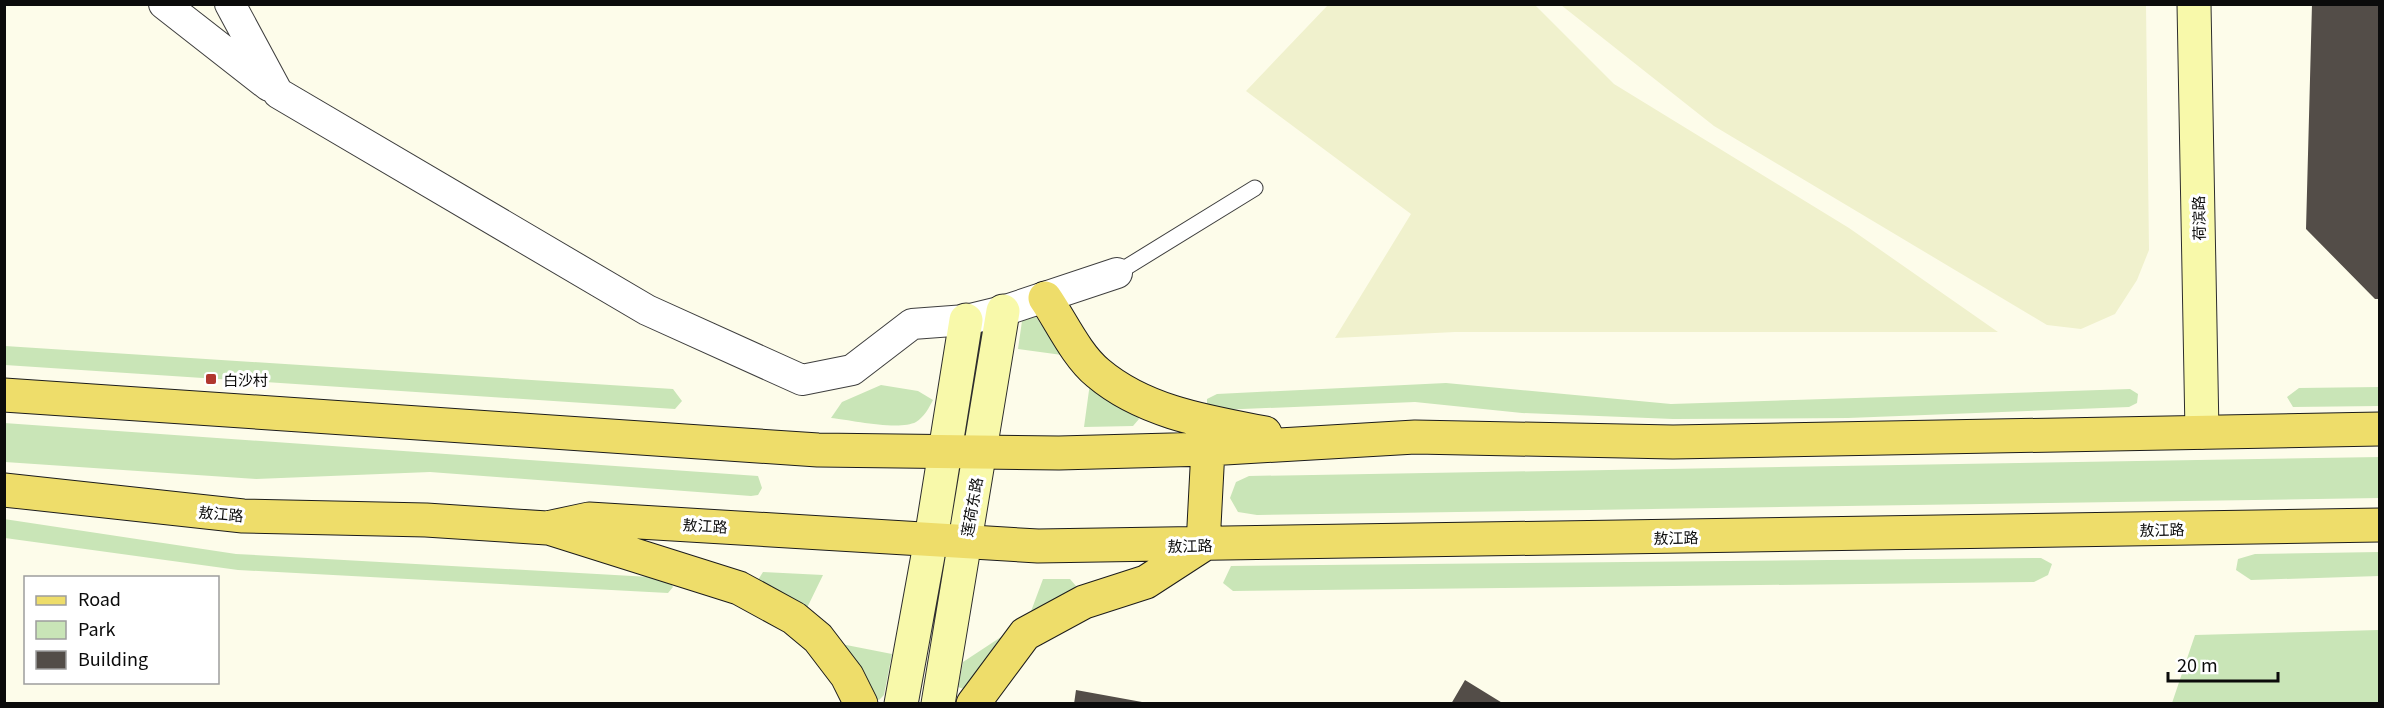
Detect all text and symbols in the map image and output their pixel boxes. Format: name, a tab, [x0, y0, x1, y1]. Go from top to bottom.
street label: 荷滨路	[2187, 195, 2209, 241]
place label: 白沙村	[223, 369, 268, 390]
marker: 白沙村	[204, 372, 218, 386]
street label: 莲荷东路	[955, 476, 987, 538]
street label: 敖江路	[198, 501, 244, 525]
street label: 敖江路	[682, 513, 728, 537]
street label: 敖江路	[2139, 518, 2185, 540]
street label: 敖江路	[1653, 526, 1699, 548]
street label: 敖江路	[1167, 534, 1213, 556]
legend	[24, 576, 219, 684]
text: Road	[78, 585, 121, 611]
text: Park	[78, 615, 116, 641]
text: Building	[78, 645, 148, 671]
scale bar	[2168, 645, 2278, 683]
text: 20 m	[2177, 651, 2218, 677]

